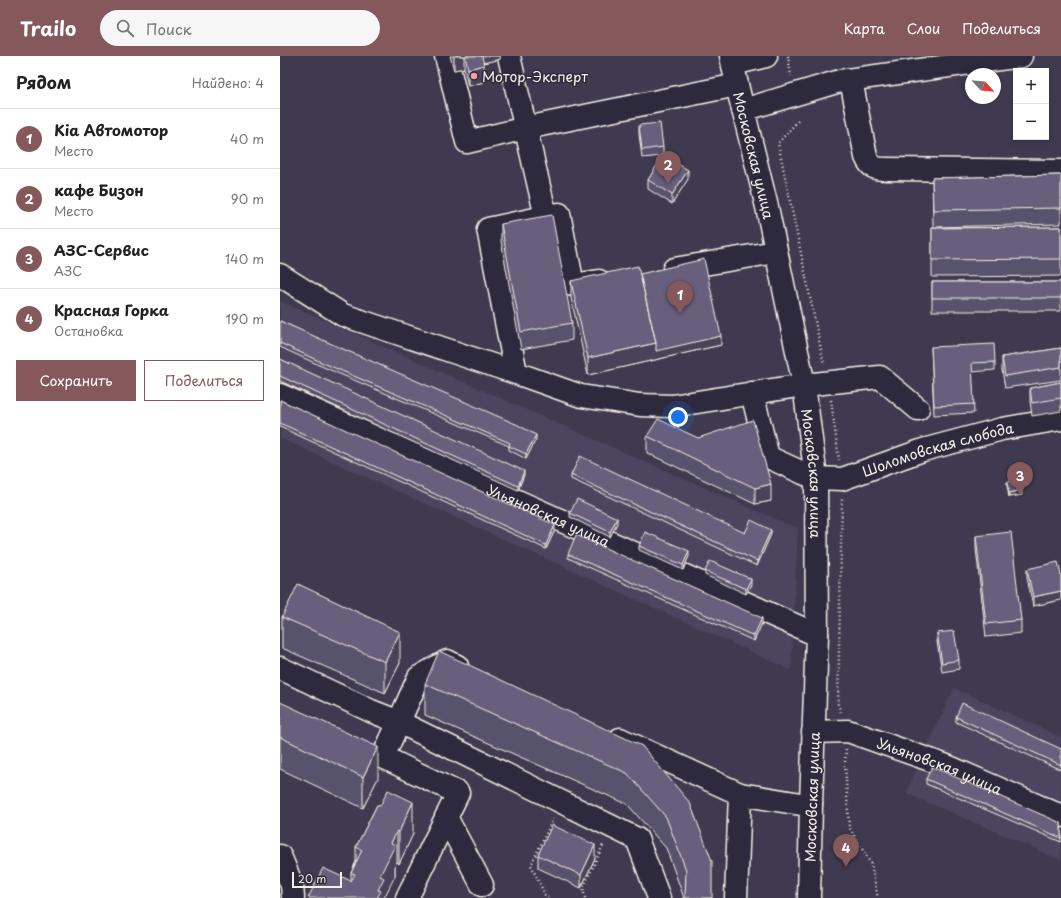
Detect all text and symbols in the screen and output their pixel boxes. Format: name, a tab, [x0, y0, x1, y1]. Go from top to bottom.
search box	[100, 10, 380, 46]
text: Trailo	[20, 14, 76, 42]
icon: search	[114, 17, 136, 39]
text: Поиск	[146, 17, 192, 40]
text: Карта	[844, 18, 885, 39]
text: Слои	[907, 18, 940, 39]
text: Поделиться	[962, 18, 1041, 39]
place label: Мотор-Эксперт	[482, 66, 588, 87]
north arrow	[965, 68, 1001, 104]
map controls	[1013, 68, 1049, 140]
button: +	[1013, 68, 1049, 104]
text: Рядом	[16, 69, 71, 95]
marker: Мотор-Эксперт	[469, 71, 479, 81]
text: Найдено: 4	[192, 73, 264, 92]
street label: Московская улица	[729, 90, 780, 221]
button: −	[1013, 104, 1049, 140]
text: Kia Автомотор	[54, 118, 168, 141]
text: 1	[26, 129, 32, 148]
text: 40 m	[230, 129, 264, 148]
text: Место	[54, 141, 94, 160]
pin: 2	[655, 151, 681, 184]
text: кафе Бизон	[54, 178, 144, 201]
text: 2	[24, 189, 34, 208]
text: 90 m	[231, 189, 264, 208]
text: Место	[54, 201, 94, 220]
text: АЗС-Сервис	[54, 238, 149, 261]
text: 3	[25, 249, 33, 268]
text: 140 m	[225, 249, 264, 268]
text: АЗС	[54, 261, 82, 280]
pin: 1	[667, 281, 693, 314]
text: Красная Горка	[54, 298, 169, 321]
text: 4	[25, 309, 33, 328]
text: 190 m	[225, 309, 264, 328]
text: Остановка	[54, 321, 123, 340]
button: Сохранить	[16, 360, 136, 401]
button: Поделиться	[144, 360, 264, 401]
your location	[668, 407, 688, 427]
street label: Московская улица	[797, 407, 827, 539]
street label: Шоломовская слобода	[859, 417, 1015, 481]
pin: 3	[1007, 462, 1033, 495]
street label: Ульяновская улица	[484, 478, 613, 552]
street label: Московская улица	[799, 731, 825, 862]
street label: Ульяновская улица	[874, 732, 1006, 799]
pin: 4	[833, 834, 859, 867]
scale bar	[292, 870, 342, 889]
text: 20 m	[298, 870, 326, 887]

